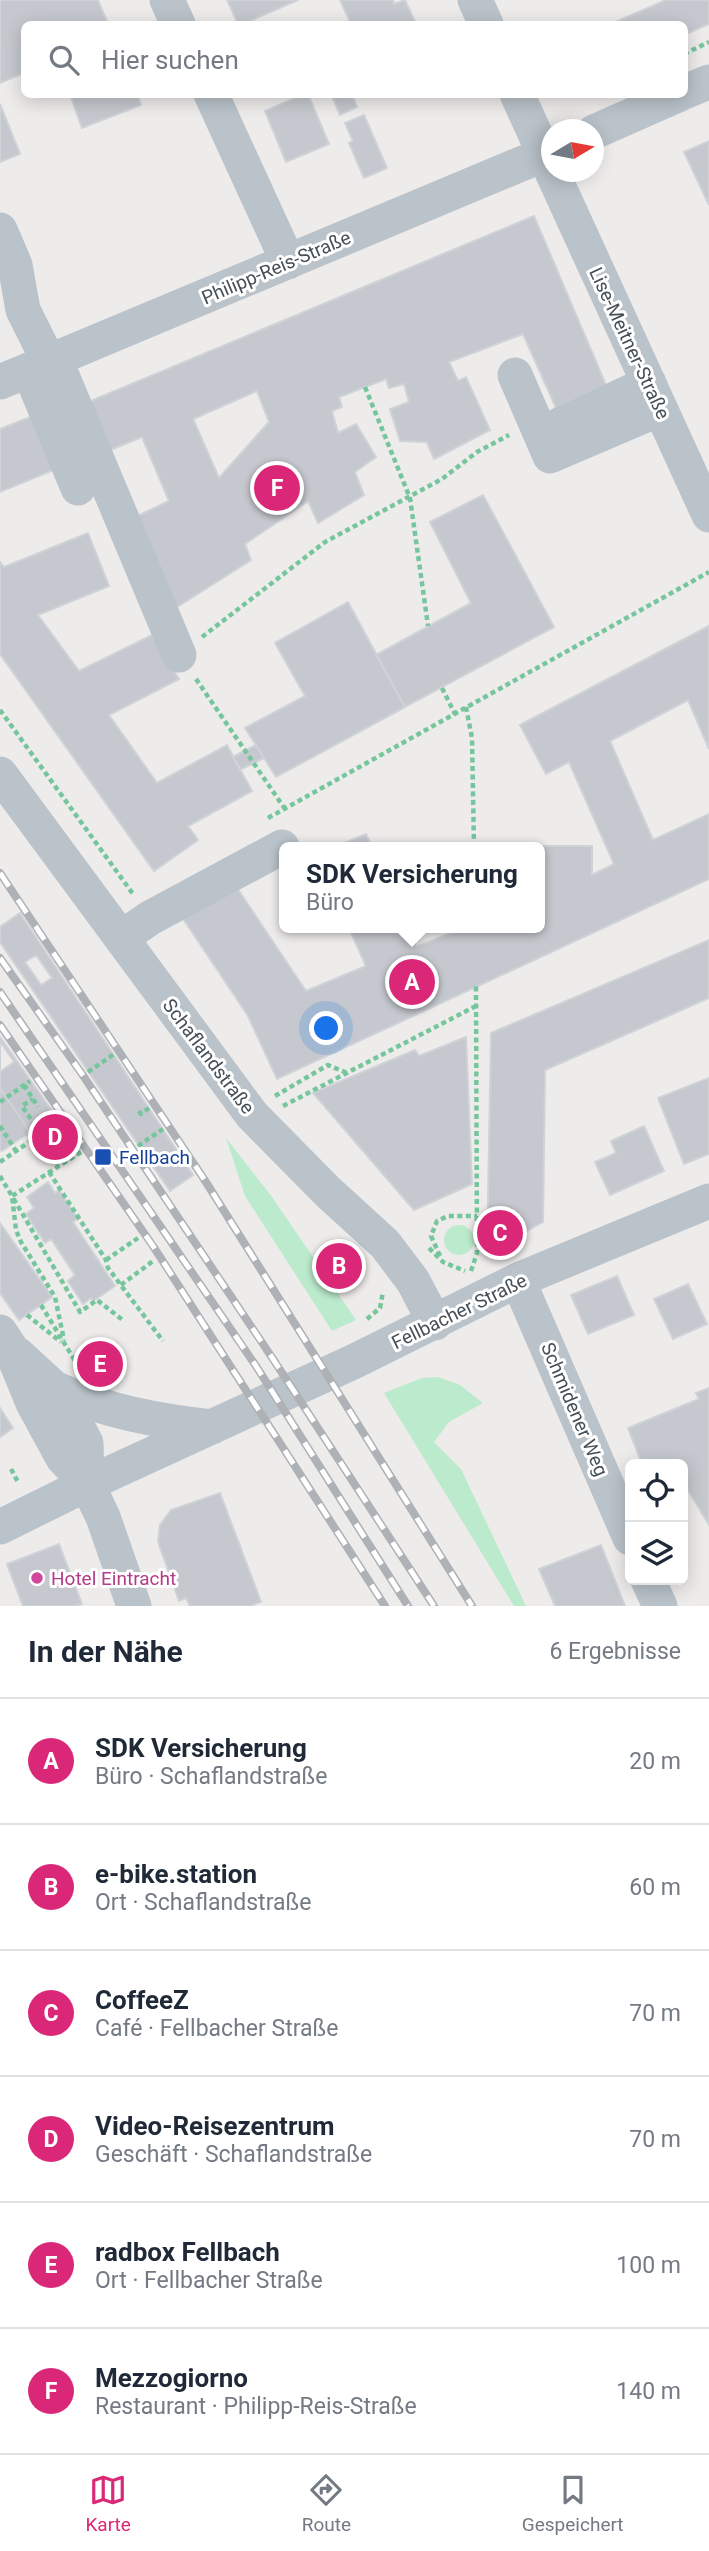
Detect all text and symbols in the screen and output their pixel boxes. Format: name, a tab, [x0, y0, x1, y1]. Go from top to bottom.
search box	[21, 21, 688, 98]
icon: search	[45, 41, 83, 79]
text: Hier suchen	[101, 45, 239, 75]
north arrow	[541, 119, 604, 182]
street label: Philipp-Reis-Straße	[198, 226, 354, 309]
street label: Lise-Meitner-Straße	[584, 264, 675, 423]
pin: F	[254, 462, 300, 514]
popup	[279, 842, 545, 933]
text: SDK Versicherung	[306, 859, 518, 889]
text: Büro	[306, 889, 354, 916]
pin: A	[389, 956, 435, 1008]
street label: Schaflandstraße	[158, 994, 259, 1118]
your location	[309, 1011, 343, 1045]
pin: D	[32, 1111, 78, 1163]
place label: Fellbach	[119, 1146, 190, 1169]
marker: Fellbach	[93, 1147, 113, 1167]
pin: C	[477, 1207, 523, 1259]
pin: B	[316, 1240, 362, 1292]
street label: Fellbacher Straße	[388, 1269, 531, 1354]
pin: E	[77, 1338, 123, 1390]
street label: Schmidener Weg	[536, 1339, 613, 1479]
map controls	[625, 1459, 688, 1585]
button: locate	[625, 1459, 688, 1522]
button: layers	[625, 1522, 688, 1585]
place label: Hotel Eintracht	[51, 1567, 176, 1590]
marker: Hotel Eintracht	[29, 1570, 45, 1586]
text: In der Nähe	[28, 1634, 183, 1669]
text: 6 Ergebnisse	[549, 1638, 681, 1665]
text: SDK Versicherung	[95, 1733, 307, 1763]
text: A	[43, 1748, 59, 1775]
text: 20 m	[629, 1748, 681, 1775]
text: Büro · Schaflandstraße	[95, 1763, 327, 1790]
text: e-bike.station	[95, 1859, 257, 1889]
text: B	[44, 1874, 58, 1901]
text: 60 m	[629, 1874, 681, 1901]
text: Ort · Schaflandstraße	[95, 1889, 311, 1916]
text: CoffeeZ	[95, 1985, 189, 2015]
text: C	[43, 2000, 59, 2027]
text: 70 m	[629, 2000, 681, 2027]
text: Café · Fellbacher Straße	[95, 2015, 338, 2042]
text: Video-Reisezentrum	[95, 2111, 334, 2141]
text: D	[44, 2126, 58, 2153]
text: 70 m	[629, 2126, 681, 2153]
text: Geschäft · Schaflandstraße	[95, 2141, 372, 2168]
text: radbox Fellbach	[95, 2237, 280, 2267]
text: E	[45, 2252, 57, 2279]
text: 100 m	[616, 2252, 681, 2279]
text: Ort · Fellbacher Straße	[95, 2267, 323, 2294]
text: Mezzogiorno	[95, 2363, 248, 2393]
text: F	[45, 2378, 57, 2405]
text: 140 m	[616, 2378, 681, 2405]
text: Restaurant · Philipp-Reis-Straße	[95, 2393, 417, 2420]
tab: Karte	[85, 2471, 131, 2536]
tab: Route	[302, 2471, 351, 2536]
tab: Gespeichert	[522, 2471, 624, 2536]

